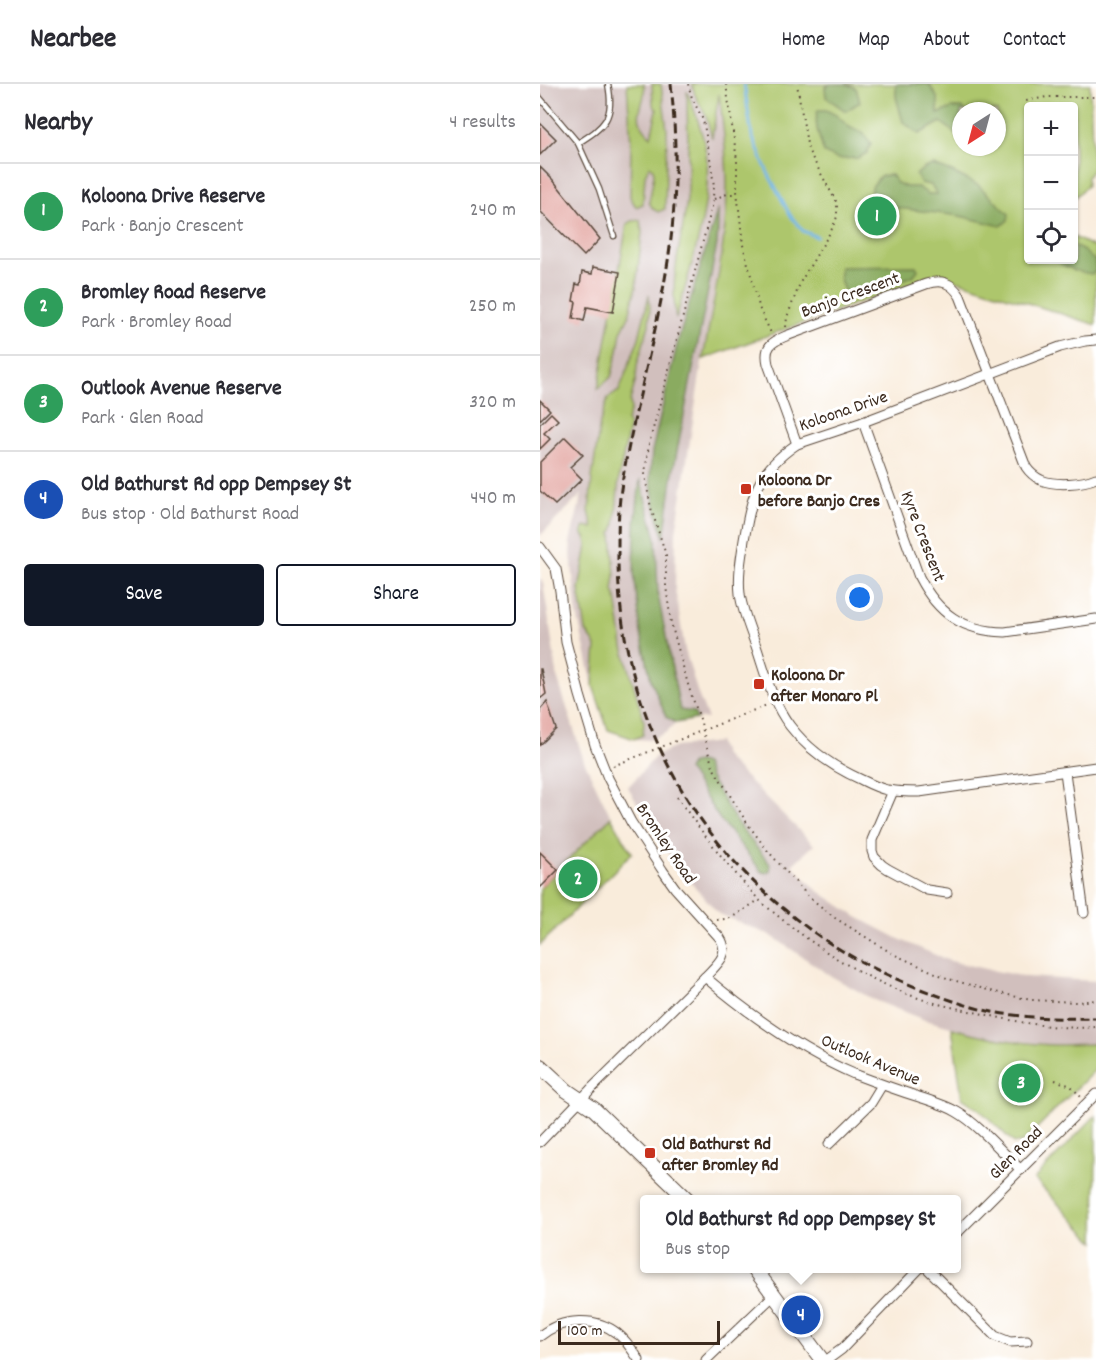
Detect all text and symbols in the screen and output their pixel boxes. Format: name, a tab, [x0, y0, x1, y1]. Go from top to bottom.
text: Nearbee	[30, 21, 116, 61]
text: Home	[781, 26, 825, 56]
text: Map	[858, 26, 890, 56]
text: About	[923, 26, 970, 56]
text: Contact	[1003, 26, 1066, 56]
north arrow	[952, 102, 1006, 156]
map controls	[1024, 102, 1078, 264]
button: +	[1024, 102, 1078, 156]
text: Nearby	[24, 105, 92, 142]
text: 4 results	[449, 109, 516, 137]
button: −	[1024, 156, 1078, 210]
text: Koloona Drive Reserve	[81, 182, 265, 213]
pin: 1	[858, 194, 896, 238]
text: 1	[41, 197, 46, 225]
text: 240 m	[470, 197, 516, 225]
button: locate	[1024, 210, 1078, 264]
text: Park · Banjo Crescent	[81, 213, 244, 241]
street label: Banjo Crescent	[798, 267, 904, 326]
text: Bromley Road Reserve	[81, 278, 266, 309]
text: 2	[39, 293, 48, 321]
text: 250 m	[469, 293, 516, 321]
text: Park · Bromley Road	[81, 309, 232, 337]
text: Outlook Avenue Reserve	[81, 374, 282, 405]
street label: Koloona Drive	[796, 386, 892, 439]
text: 3	[39, 389, 48, 417]
text: 320 m	[469, 389, 516, 417]
text: Park · Glen Road	[81, 405, 204, 433]
place label: Koloona Dr before Banjo Cres	[758, 469, 880, 515]
text: Old Bathurst Rd opp Dempsey St	[81, 470, 351, 501]
marker: Koloona Dr before Banjo Cres	[739, 482, 753, 496]
text: 4	[39, 485, 48, 513]
text: 440 m	[470, 485, 516, 513]
street label: Kyre Crescent	[893, 488, 951, 586]
text: Bus stop · Old Bathurst Road	[81, 501, 299, 529]
button: Save	[24, 564, 264, 626]
button: Share	[276, 564, 516, 626]
your location	[845, 583, 874, 612]
place label: Koloona Dr after Monaro Pl	[771, 664, 878, 710]
marker: Koloona Dr after Monaro Pl	[752, 677, 766, 691]
street label: Bromley Road	[629, 799, 701, 890]
pin: 2	[558, 856, 597, 902]
street label: Outlook Avenue	[816, 1029, 924, 1094]
pin: 3	[1002, 1060, 1040, 1106]
street label: Glen Road	[984, 1121, 1049, 1186]
place label: Old Bathurst Rd after Bromley Rd	[662, 1133, 779, 1179]
marker: Old Bathurst Rd after Bromley Rd	[643, 1146, 657, 1160]
popup	[640, 1195, 961, 1273]
text: Old Bathurst Rd opp Dempsey St	[665, 1205, 936, 1236]
text: Bus stop	[665, 1236, 730, 1264]
pin: 4	[782, 1292, 820, 1338]
scale bar	[558, 1318, 720, 1346]
text: 100 m	[567, 1320, 603, 1343]

